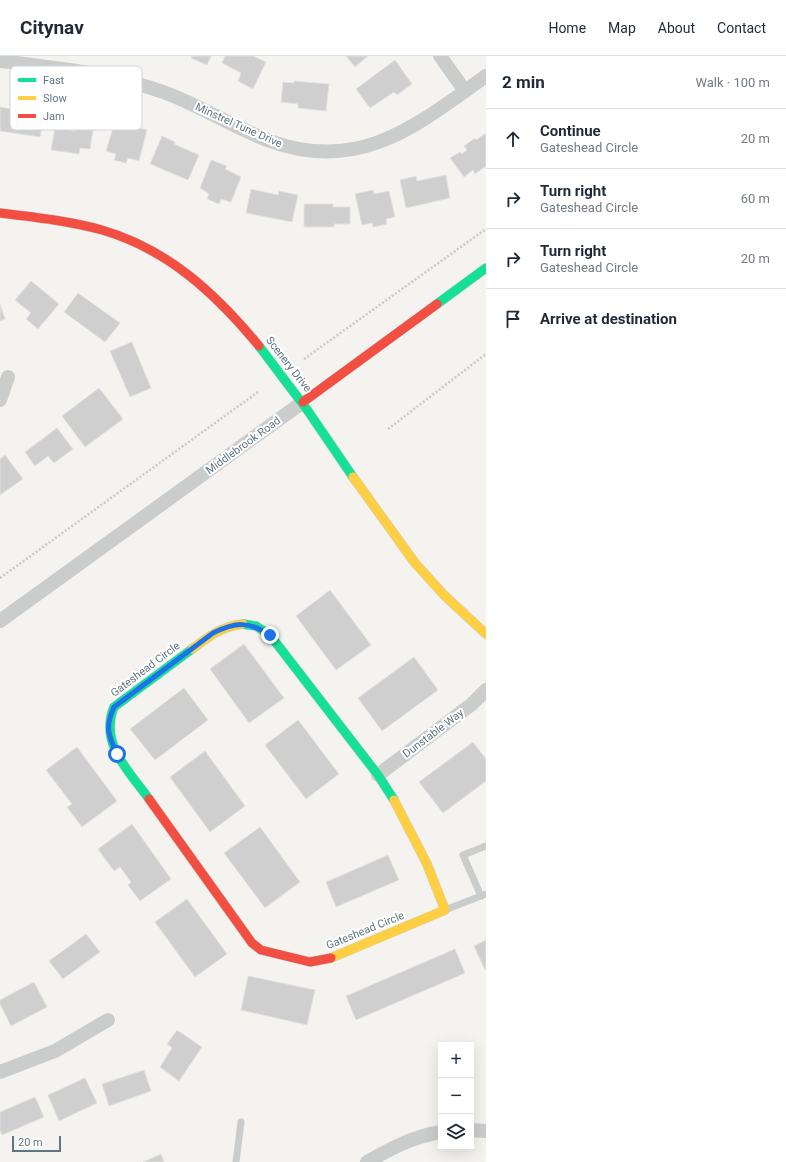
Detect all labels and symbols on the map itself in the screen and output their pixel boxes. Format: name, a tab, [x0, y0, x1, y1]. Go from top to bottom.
legend	[10, 66, 142, 130]
text: Fast	[43, 74, 65, 87]
text: Slow	[43, 92, 67, 105]
street label: Minstrel Tune Drive	[193, 100, 284, 151]
text: Jam	[43, 110, 65, 123]
street label: Scenery Drive	[263, 334, 314, 395]
street label: Middlebrook Road	[203, 414, 283, 477]
route end	[261, 626, 279, 644]
street label: Gateshead Circle	[108, 639, 183, 700]
street label: Dunstable Way	[400, 706, 467, 760]
route start	[108, 745, 126, 763]
street label: Gateshead Circle	[324, 909, 406, 952]
scale bar	[12, 1134, 61, 1153]

